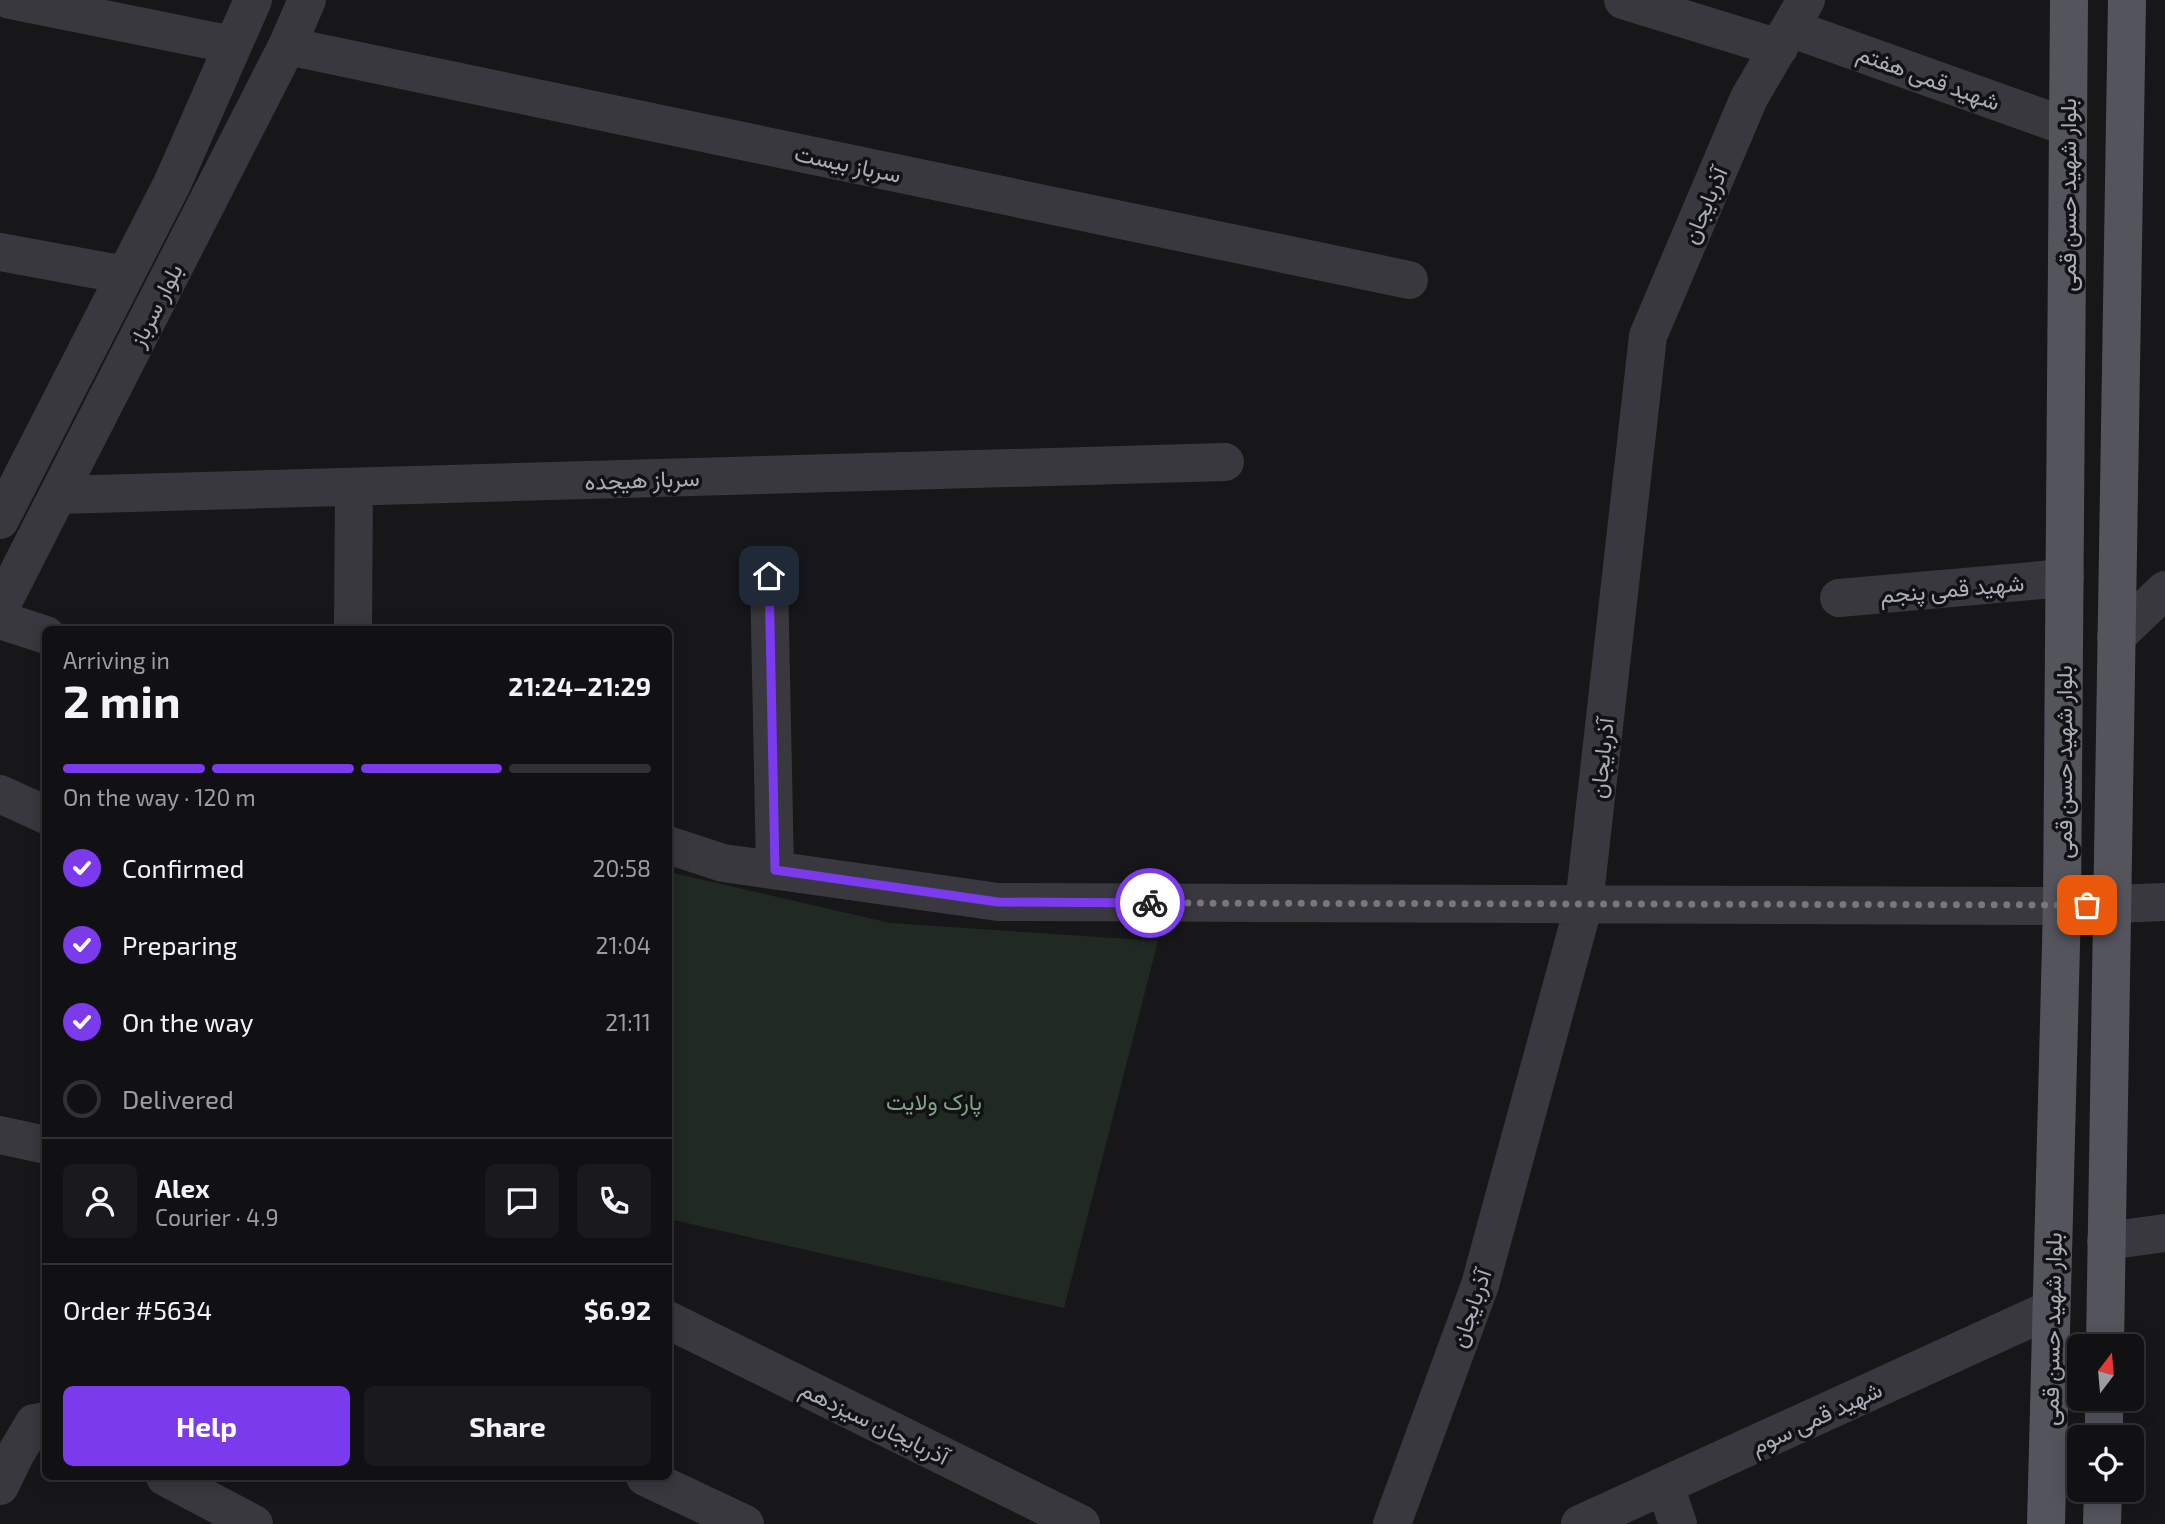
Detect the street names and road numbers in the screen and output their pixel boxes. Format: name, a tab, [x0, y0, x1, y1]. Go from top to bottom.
street label: شهید قمی هفتم	[1853, 38, 2004, 118]
street label: بلوار شهید حسن قمی	[2053, 98, 2083, 292]
street label: سرباز بیست	[792, 138, 904, 190]
street label: آذربایجان	[1675, 161, 1735, 248]
street label: بلوار سرباز	[122, 259, 190, 353]
street label: سرباز هیجده	[584, 463, 700, 497]
street label: شهید قمی پنجم	[1879, 568, 2025, 611]
street label: بلوار شهید حسن قمی	[2049, 665, 2079, 859]
street label: آذربایجان	[1583, 715, 1621, 800]
street label: بلوار شهید حسن قمی	[2035, 1232, 2069, 1426]
street label: آذربایجان	[1444, 1264, 1499, 1351]
street label: آذربایجان سیزدهم	[795, 1374, 955, 1473]
street label: شهید قمی سوم	[1746, 1374, 1887, 1461]

